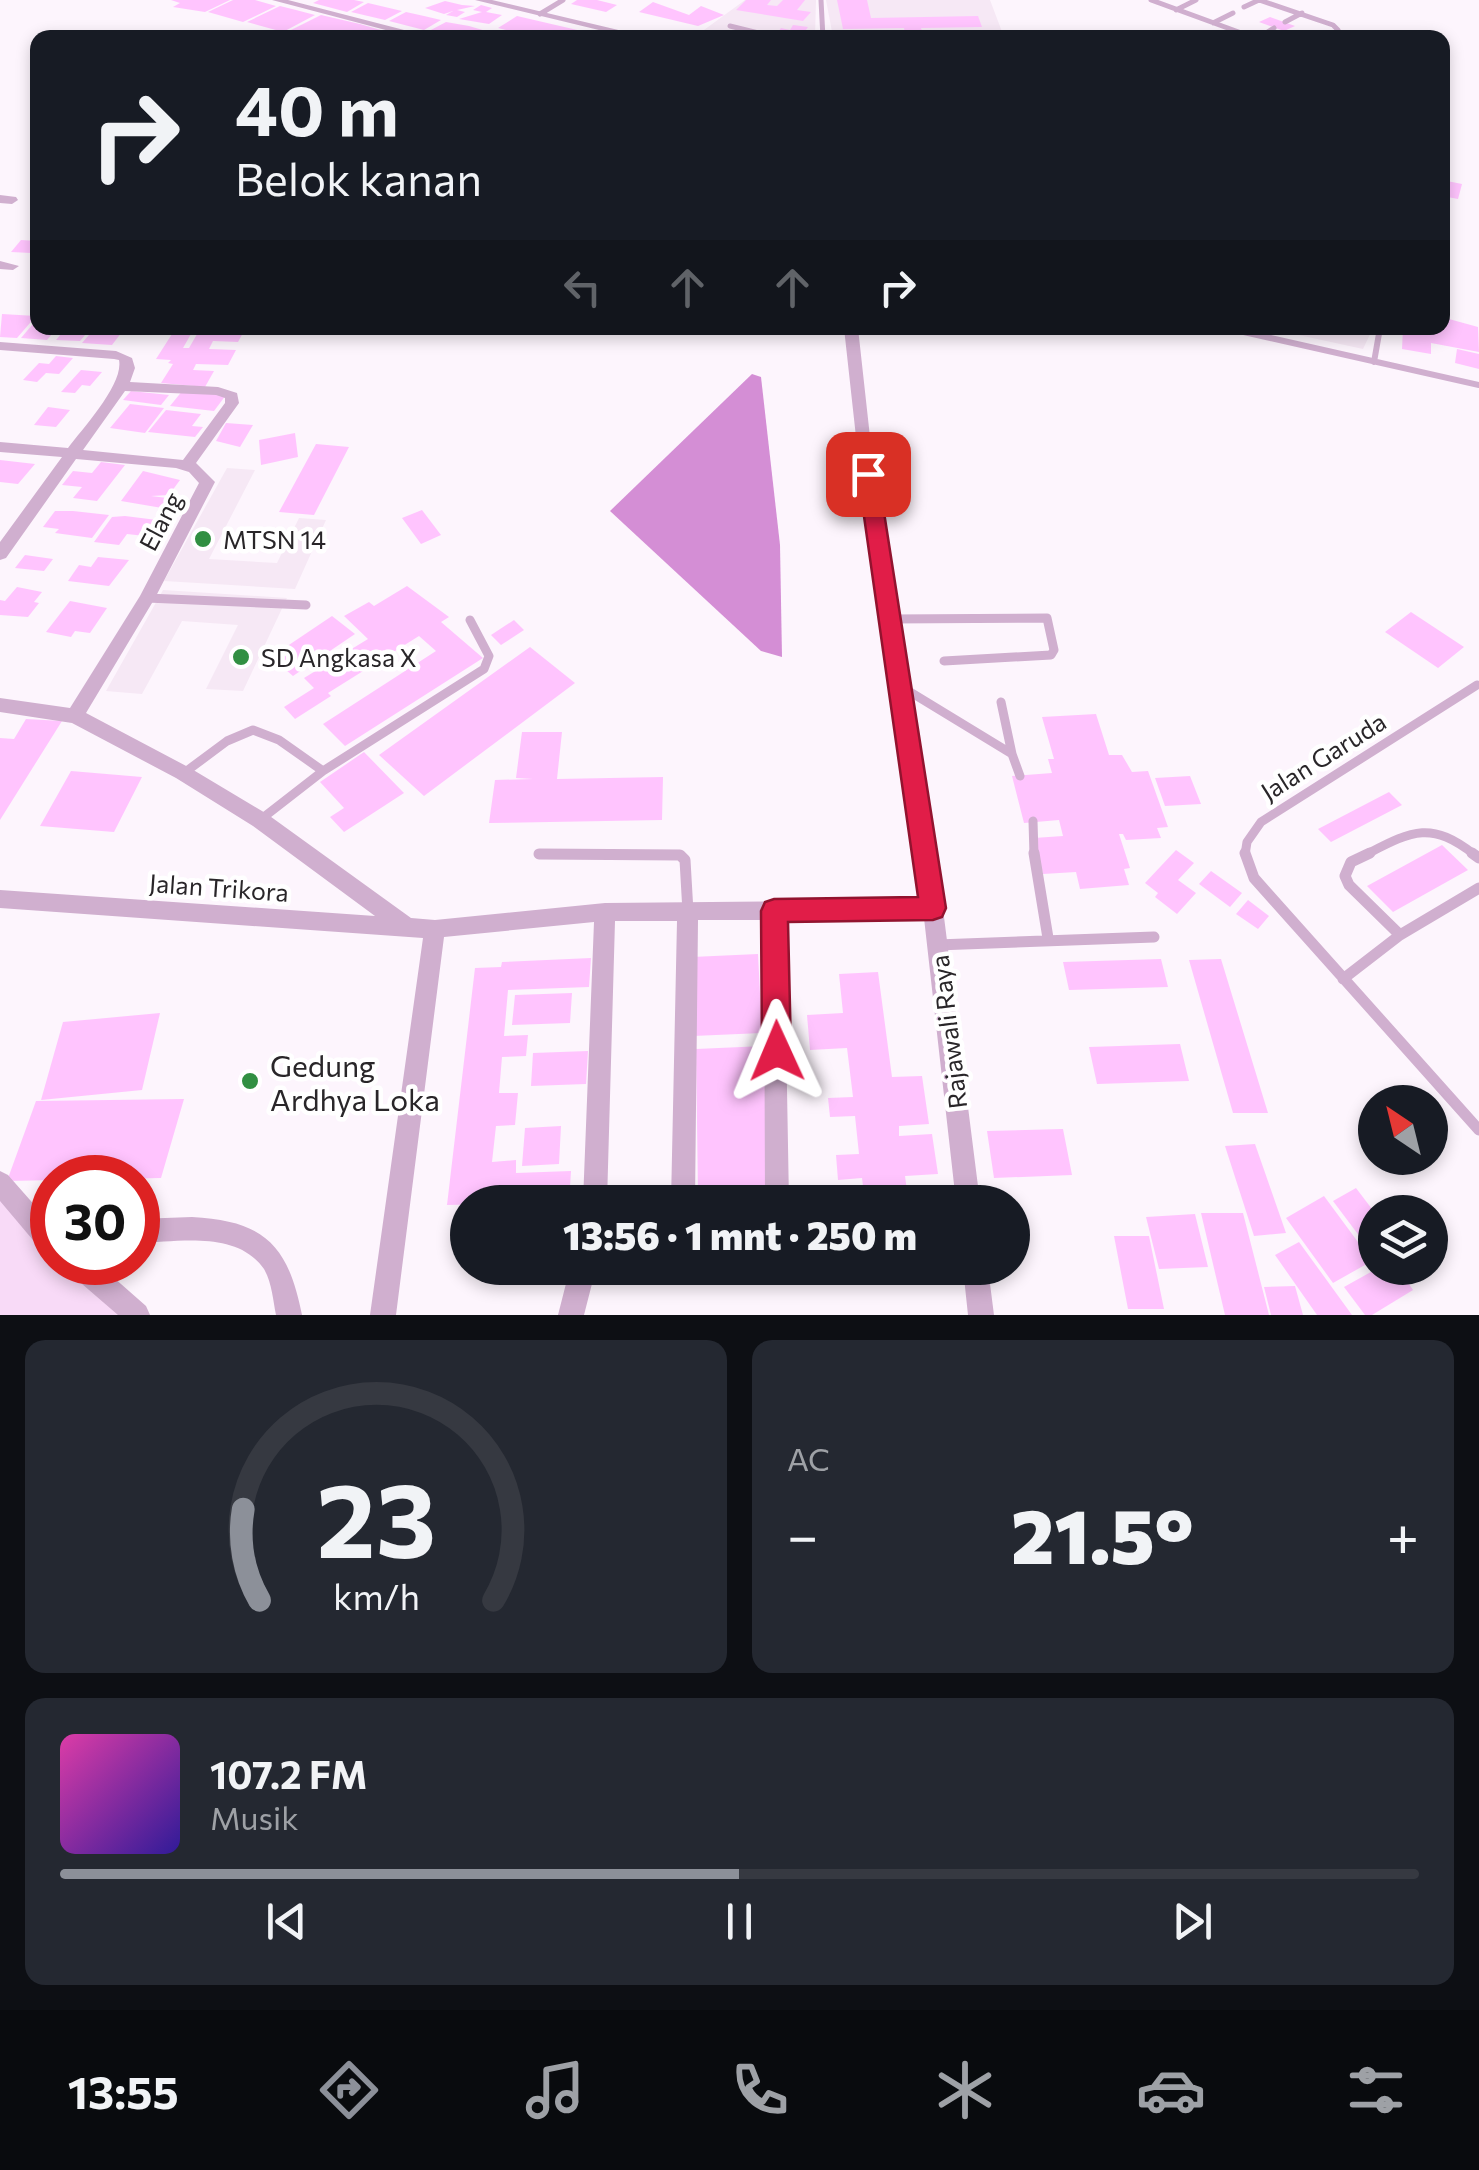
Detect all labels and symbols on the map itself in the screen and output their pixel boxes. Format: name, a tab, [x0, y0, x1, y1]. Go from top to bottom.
pin	[826, 432, 911, 517]
street label: Elang	[132, 486, 188, 555]
place label: MTSN 14	[223, 524, 326, 554]
marker: MTSN 14	[192, 528, 214, 550]
place label: SD Angkasa X	[261, 642, 417, 672]
marker: SD Angkasa X	[230, 646, 252, 668]
street label: Jalan Garuda	[1255, 706, 1391, 806]
street label: Jalan Trikora	[148, 867, 290, 907]
street label: Rajawali Raya	[924, 953, 972, 1111]
position arrow	[725, 999, 829, 1103]
place label: Gedung Ardhya Loka	[270, 1046, 440, 1117]
marker: Gedung Ardhya Loka	[239, 1070, 261, 1092]
north arrow	[1358, 1085, 1448, 1175]
speed limit sign: 30	[30, 1155, 160, 1285]

